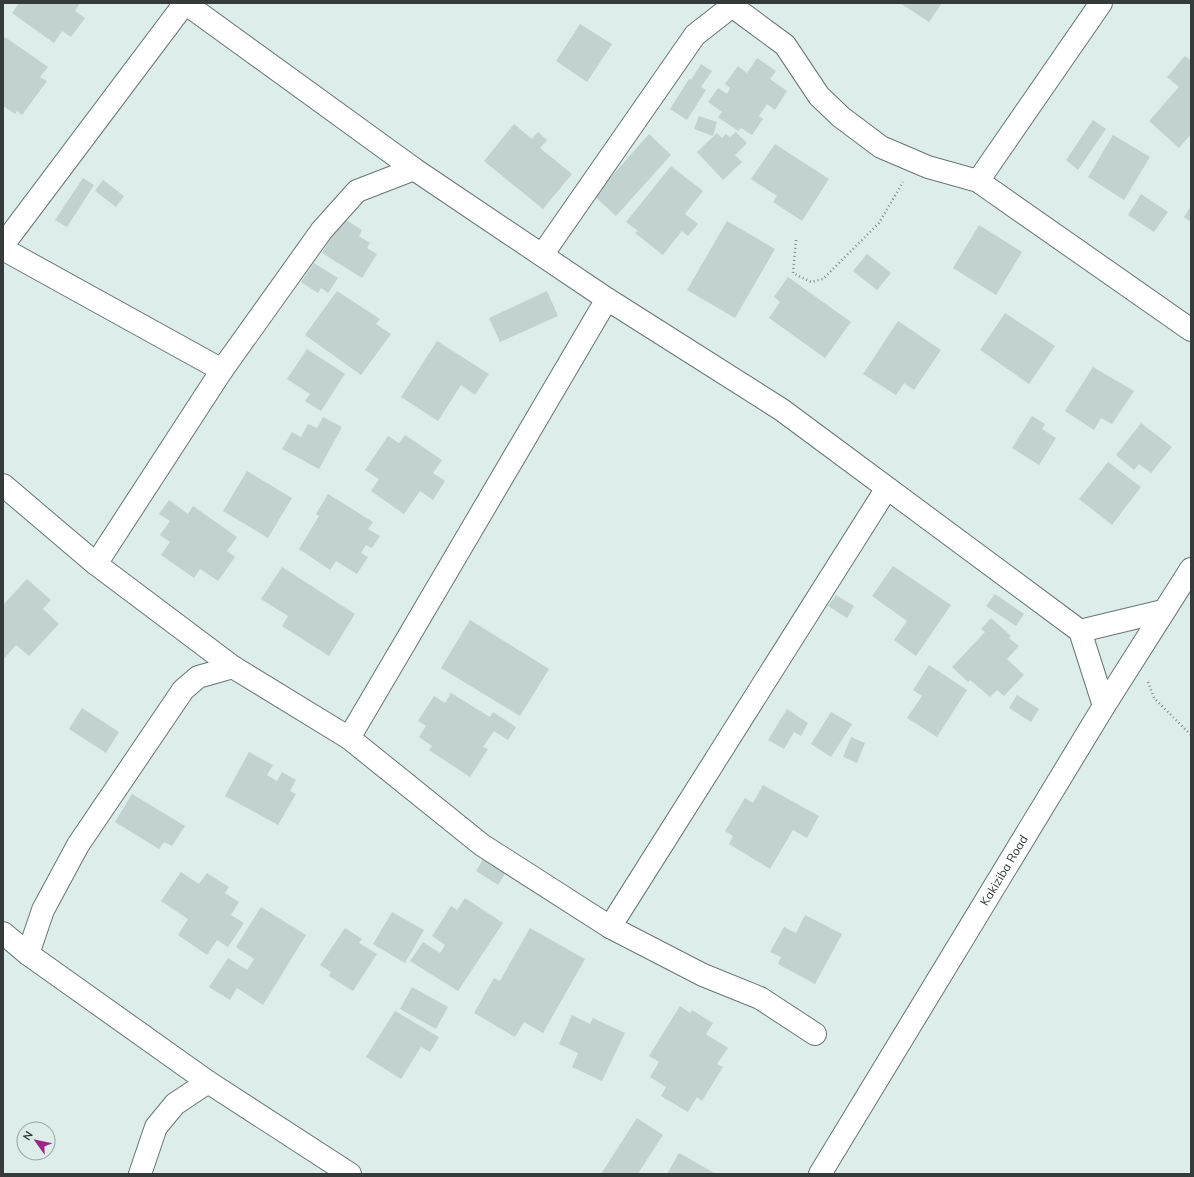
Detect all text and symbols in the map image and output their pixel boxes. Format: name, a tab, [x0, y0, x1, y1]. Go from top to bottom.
street label: Kakiziba Road	[977, 832, 1031, 908]
north arrow	[16, 1121, 56, 1161]
text: N	[19, 1128, 36, 1143]

